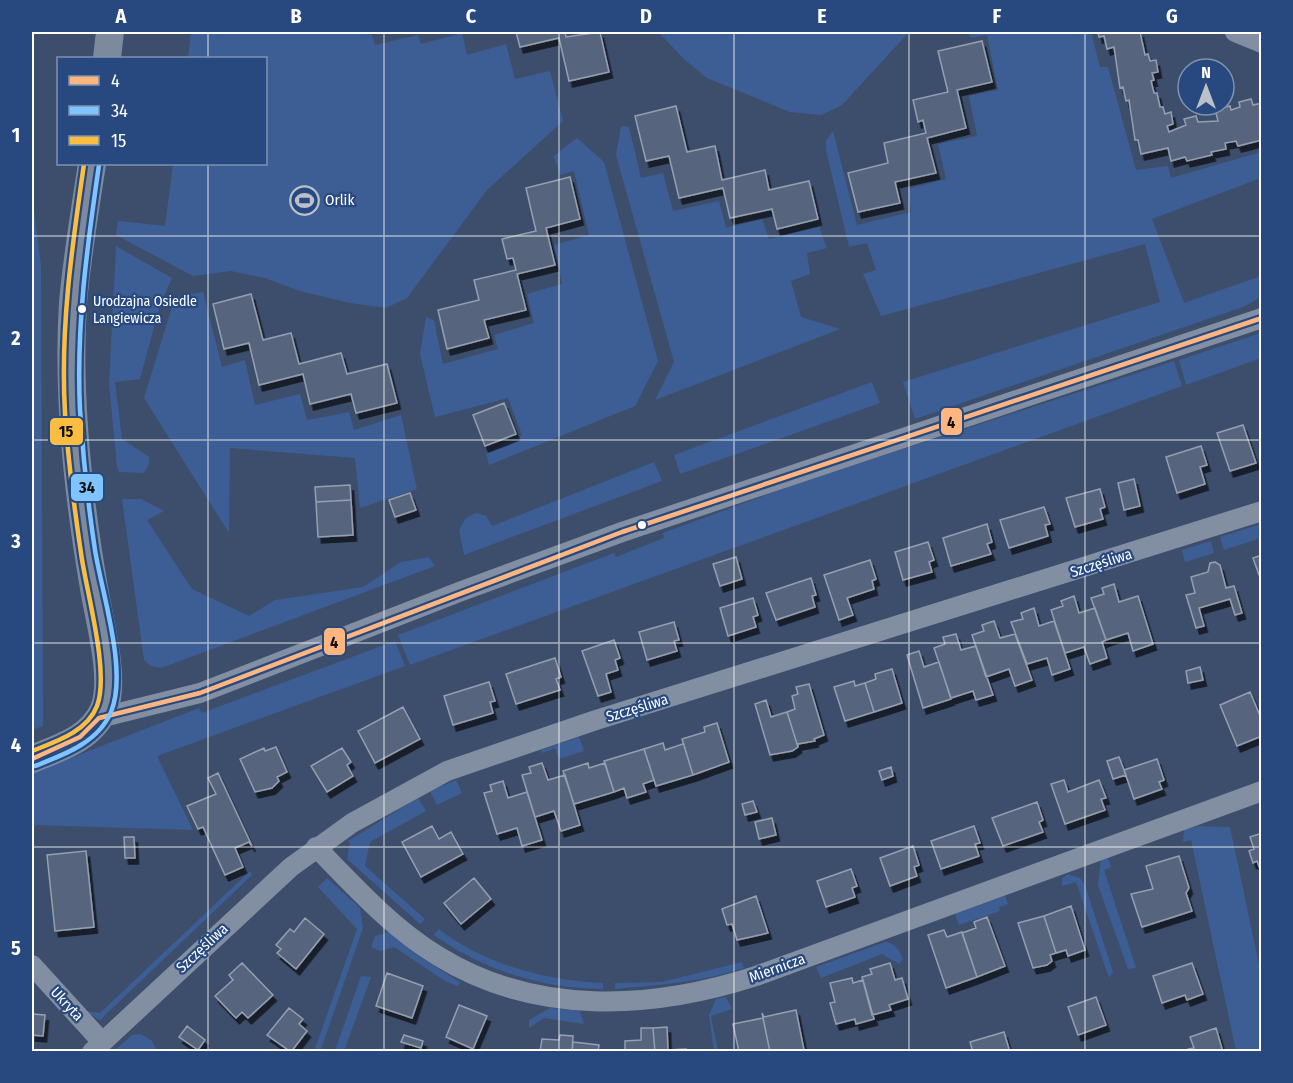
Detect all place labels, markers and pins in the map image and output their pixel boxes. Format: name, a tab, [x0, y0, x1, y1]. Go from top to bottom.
sports icon: Orlik	[288, 184, 320, 216]
place label: Orlik	[325, 191, 354, 209]
place label: Urodzajna Osiedle Langiewicza	[93, 293, 197, 327]
marker: Urodzajna Osiedle Langiewicza	[76, 303, 88, 315]
unlabelled marker	[636, 519, 648, 531]

